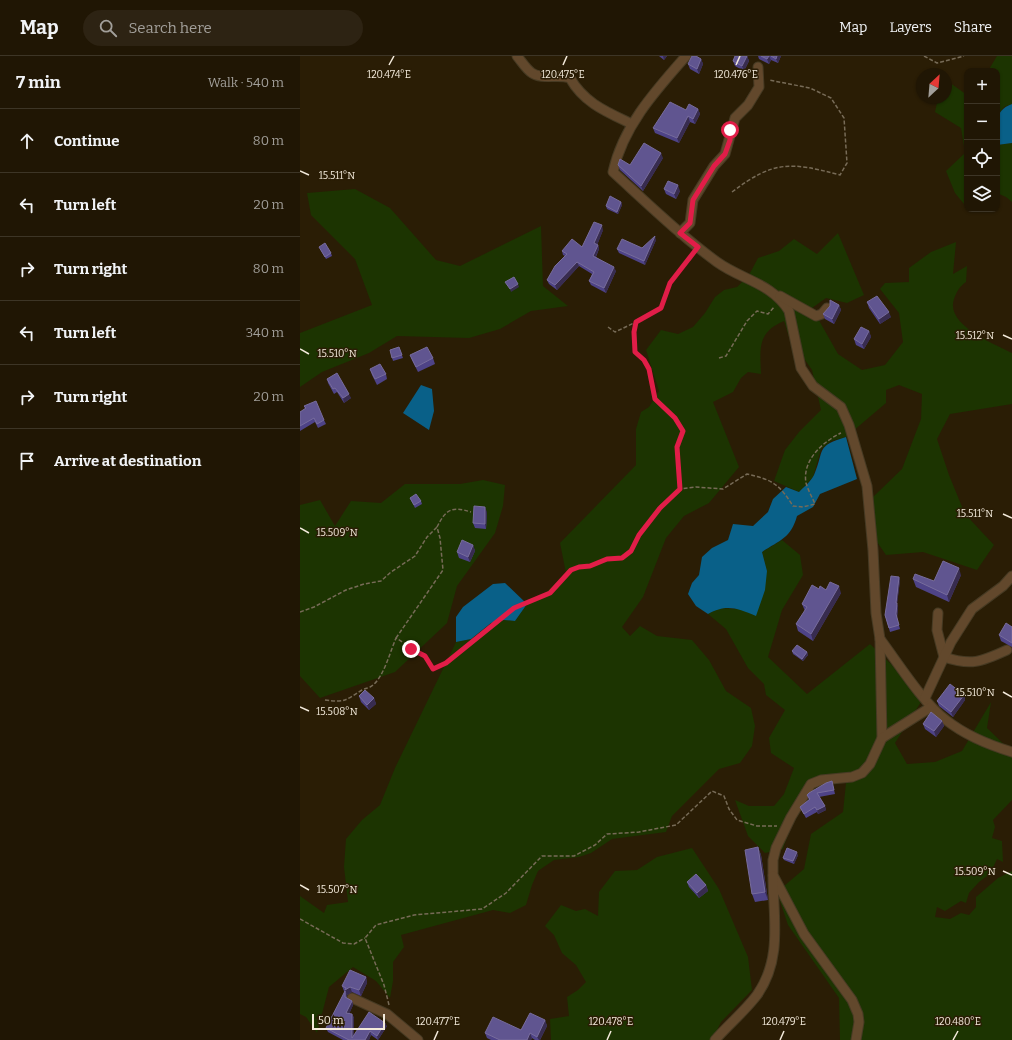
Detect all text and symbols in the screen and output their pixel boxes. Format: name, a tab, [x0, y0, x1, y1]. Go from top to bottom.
search box	[83, 10, 363, 46]
text: Map	[20, 16, 59, 39]
icon: search	[97, 17, 119, 39]
text: Search here	[129, 19, 212, 37]
text: Map	[839, 19, 867, 36]
text: Layers	[889, 19, 932, 36]
text: Share	[954, 19, 992, 36]
north arrow	[916, 68, 952, 104]
map controls	[964, 68, 1000, 212]
button: +	[964, 68, 1000, 104]
text: 120.474°E	[367, 69, 411, 81]
text: 120.475°E	[541, 69, 585, 81]
text: 120.476°E	[714, 69, 758, 81]
text: 7 min	[16, 72, 61, 93]
text: Walk · 540 m	[208, 75, 284, 90]
button: −	[964, 104, 1000, 140]
route start	[721, 121, 739, 139]
icon: ahead	[16, 130, 38, 152]
text: Continue	[54, 132, 120, 150]
text: 80 m	[253, 133, 284, 148]
button: locate	[964, 140, 1000, 176]
text: 15.511°N	[319, 170, 355, 182]
button: layers	[964, 176, 1000, 212]
icon: left	[16, 194, 38, 216]
text: Turn left	[54, 196, 116, 214]
text: 20 m	[254, 197, 284, 212]
icon: right	[16, 258, 38, 280]
text: Turn right	[54, 260, 127, 278]
text: 80 m	[253, 261, 284, 276]
icon: left	[16, 322, 38, 344]
text: Turn left	[54, 324, 116, 342]
text: 340 m	[246, 325, 284, 340]
text: 15.512°N	[956, 330, 994, 342]
text: 15.510°N	[317, 348, 357, 360]
icon: right	[16, 386, 38, 408]
text: Turn right	[54, 388, 127, 406]
text: 20 m	[254, 389, 284, 404]
icon: arrive	[16, 450, 38, 472]
text: Arrive at destination	[54, 452, 201, 470]
text: 15.511°N	[957, 508, 993, 520]
text: 15.509°N	[316, 527, 358, 539]
route end	[402, 640, 420, 658]
text: 15.510°N	[955, 687, 995, 699]
text: 15.508°N	[316, 706, 358, 718]
text: 15.509°N	[954, 866, 996, 878]
text: 15.507°N	[317, 884, 357, 896]
scale bar	[312, 1012, 385, 1031]
text: 50 m	[318, 1014, 344, 1027]
text: 120.477°E	[416, 1016, 460, 1028]
text: 120.478°E	[589, 1016, 633, 1028]
text: 120.479°E	[762, 1016, 806, 1028]
text: 120.480°E	[935, 1016, 981, 1028]

